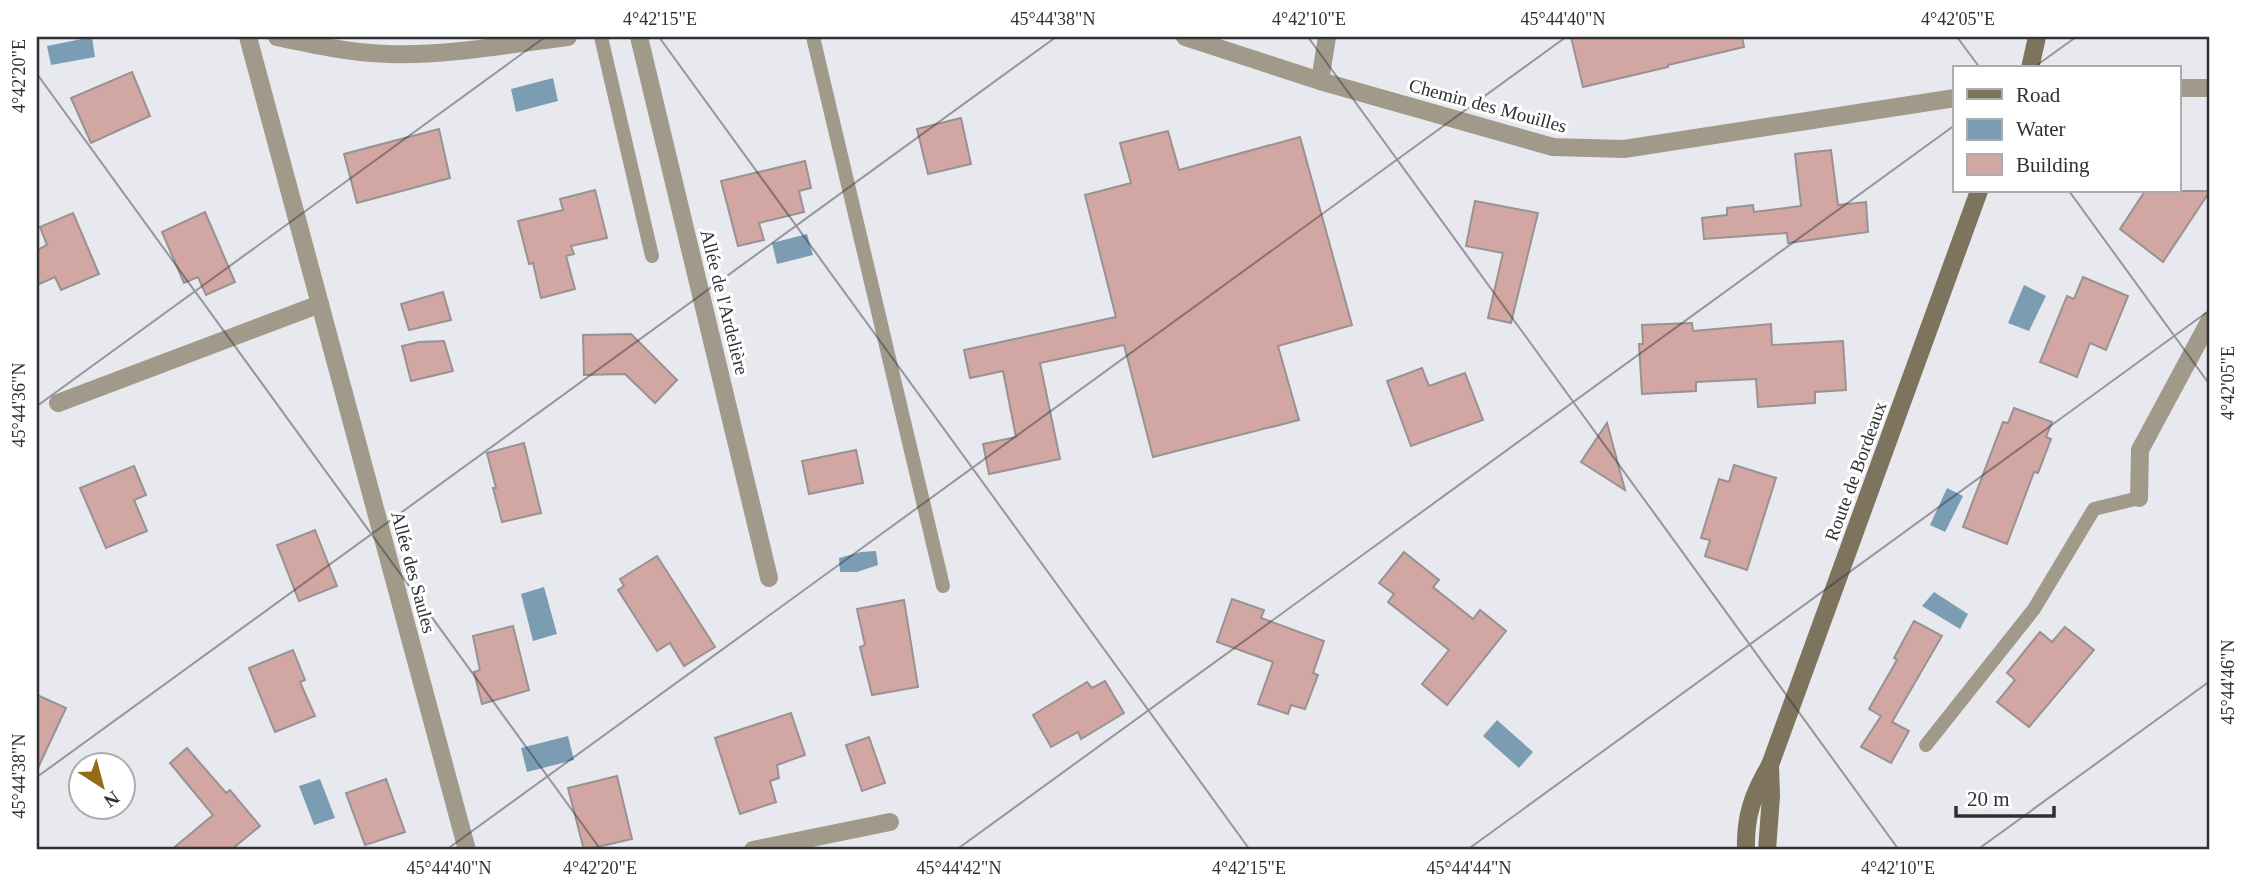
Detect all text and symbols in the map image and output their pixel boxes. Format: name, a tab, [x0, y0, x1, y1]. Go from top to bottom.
text: 4°42'15"E	[623, 9, 697, 29]
text: 45°44'38"N	[1011, 9, 1095, 29]
text: 4°42'10"E	[1272, 9, 1346, 29]
text: 45°44'40"N	[1521, 9, 1605, 29]
text: 4°42'05"E	[1921, 9, 1995, 29]
text: 4°42'20"E	[9, 39, 29, 113]
legend	[1953, 66, 2180, 192]
street label: Chemin des Mouilles	[1407, 74, 1569, 137]
text: Road	[2016, 83, 2061, 107]
text: Water	[2016, 117, 2066, 141]
text: Building	[2016, 153, 2090, 177]
street label: Allée de l'Ardelière	[696, 227, 753, 377]
text: 4°42'05"E	[2218, 346, 2238, 420]
text: 45°44'36"N	[9, 363, 29, 447]
street label: Route de Bordeaux	[1821, 398, 1891, 544]
street label: Allée des Saules	[387, 509, 440, 635]
text: 45°44'46"N	[2218, 640, 2238, 724]
text: 45°44'38"N	[9, 734, 29, 818]
north arrow	[66, 750, 136, 820]
scale bar	[1956, 775, 2054, 819]
text: N	[100, 787, 123, 812]
text: 20 m	[1967, 787, 2010, 811]
text: 45°44'40"N	[407, 858, 491, 878]
text: 4°42'20"E	[563, 858, 637, 878]
text: 45°44'42"N	[917, 858, 1001, 878]
text: 4°42'15"E	[1212, 858, 1286, 878]
text: 45°44'44"N	[1427, 858, 1511, 878]
text: 4°42'10"E	[1861, 858, 1935, 878]

